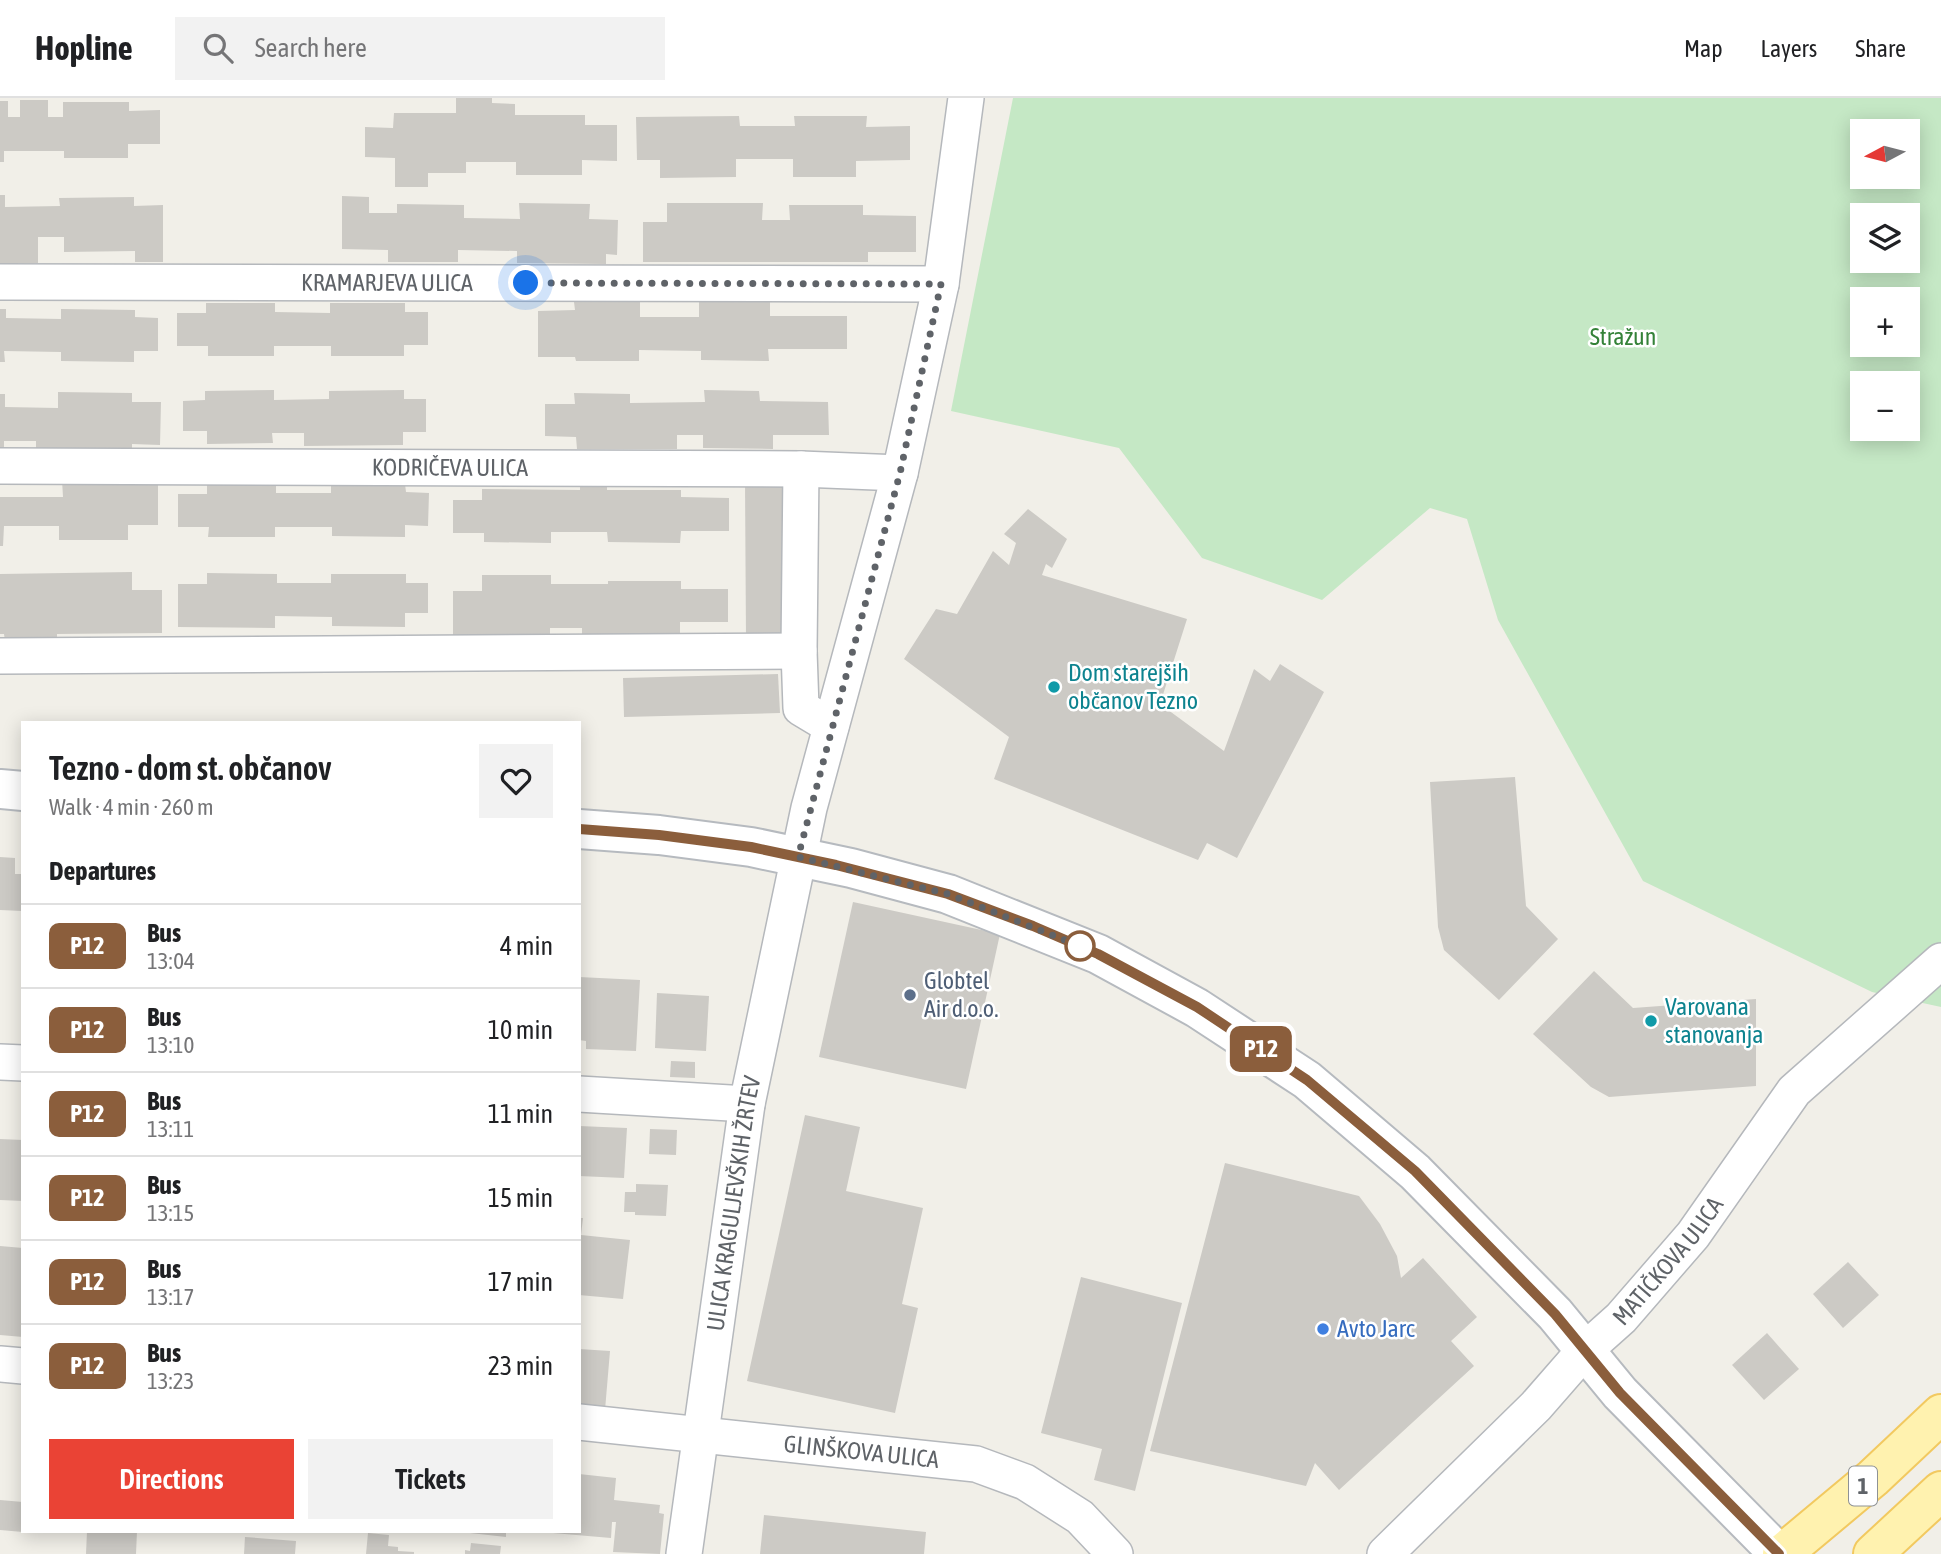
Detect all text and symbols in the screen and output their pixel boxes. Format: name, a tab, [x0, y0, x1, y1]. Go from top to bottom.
search box	[175, 17, 665, 80]
text: Hopline	[35, 29, 133, 67]
icon: search	[199, 29, 237, 67]
text: Search here	[255, 33, 367, 63]
text: Map	[1684, 35, 1723, 62]
text: Layers	[1761, 35, 1817, 62]
text: Share	[1855, 35, 1906, 62]
north arrow	[1850, 119, 1920, 189]
map controls	[1850, 119, 1920, 441]
button: layers	[1850, 203, 1920, 273]
your location	[508, 265, 543, 300]
street label: KRAMARJEVA ULICA	[301, 269, 473, 296]
button: +	[1850, 287, 1920, 357]
park label: Stražun	[1590, 323, 1656, 350]
button: −	[1850, 371, 1920, 441]
street label: KODRIČEVA ULICA	[372, 453, 528, 481]
place label: Dom starejših občanov Tezno	[1068, 659, 1198, 714]
marker: Dom starejših občanov Tezno	[1046, 679, 1062, 695]
button: heart	[479, 744, 553, 818]
text: Tezno - dom st. občanov	[49, 749, 332, 787]
text: Walk · 4 min · 260 m	[49, 794, 213, 820]
text: Departures	[49, 856, 156, 886]
text: Bus	[147, 918, 181, 948]
text: 4 min	[500, 931, 553, 961]
unlabelled marker	[1065, 931, 1095, 961]
text: P12	[70, 932, 105, 959]
text: 13:04	[147, 948, 195, 974]
place label: Globtel Air d.o.o.	[924, 967, 998, 1022]
marker: Globtel Air d.o.o.	[902, 987, 918, 1003]
place label: Varovana stanovanja	[1665, 993, 1763, 1048]
text: Bus	[147, 1002, 181, 1032]
marker: Varovana stanovanja	[1643, 1013, 1659, 1029]
text: 10 min	[488, 1015, 553, 1045]
text: P12	[70, 1016, 105, 1043]
line badge: P12	[1221, 1026, 1301, 1072]
text: 13:10	[147, 1032, 194, 1058]
text: P12	[1244, 1035, 1278, 1062]
street label: ULICA KRAGULJEVŠKIH ŽRTEV	[701, 1073, 766, 1333]
text: Bus	[147, 1086, 181, 1116]
text: 11 min	[488, 1099, 553, 1129]
text: P12	[70, 1100, 105, 1127]
text: 13:11	[147, 1116, 194, 1142]
text: Bus	[147, 1170, 181, 1200]
text: 15 min	[488, 1183, 553, 1213]
text: P12	[70, 1184, 105, 1211]
street label: MATIČKOVA ULICA	[1607, 1192, 1728, 1330]
text: 13:15	[147, 1200, 194, 1226]
text: Bus	[147, 1254, 181, 1284]
text: 17 min	[488, 1267, 553, 1297]
text: P12	[70, 1268, 105, 1295]
text: 13:17	[147, 1284, 194, 1310]
place label: Avto Jarc	[1337, 1315, 1415, 1342]
marker: Avto Jarc	[1315, 1321, 1331, 1337]
text: Bus	[147, 1338, 181, 1368]
text: 23 min	[488, 1351, 553, 1381]
text: P12	[70, 1352, 105, 1379]
text: 13:23	[147, 1368, 194, 1394]
street label: GLINŠKOVA ULICA	[783, 1430, 941, 1473]
button: Directions	[49, 1439, 294, 1519]
button: Tickets	[308, 1439, 553, 1519]
road number: 1	[1849, 1466, 1877, 1506]

